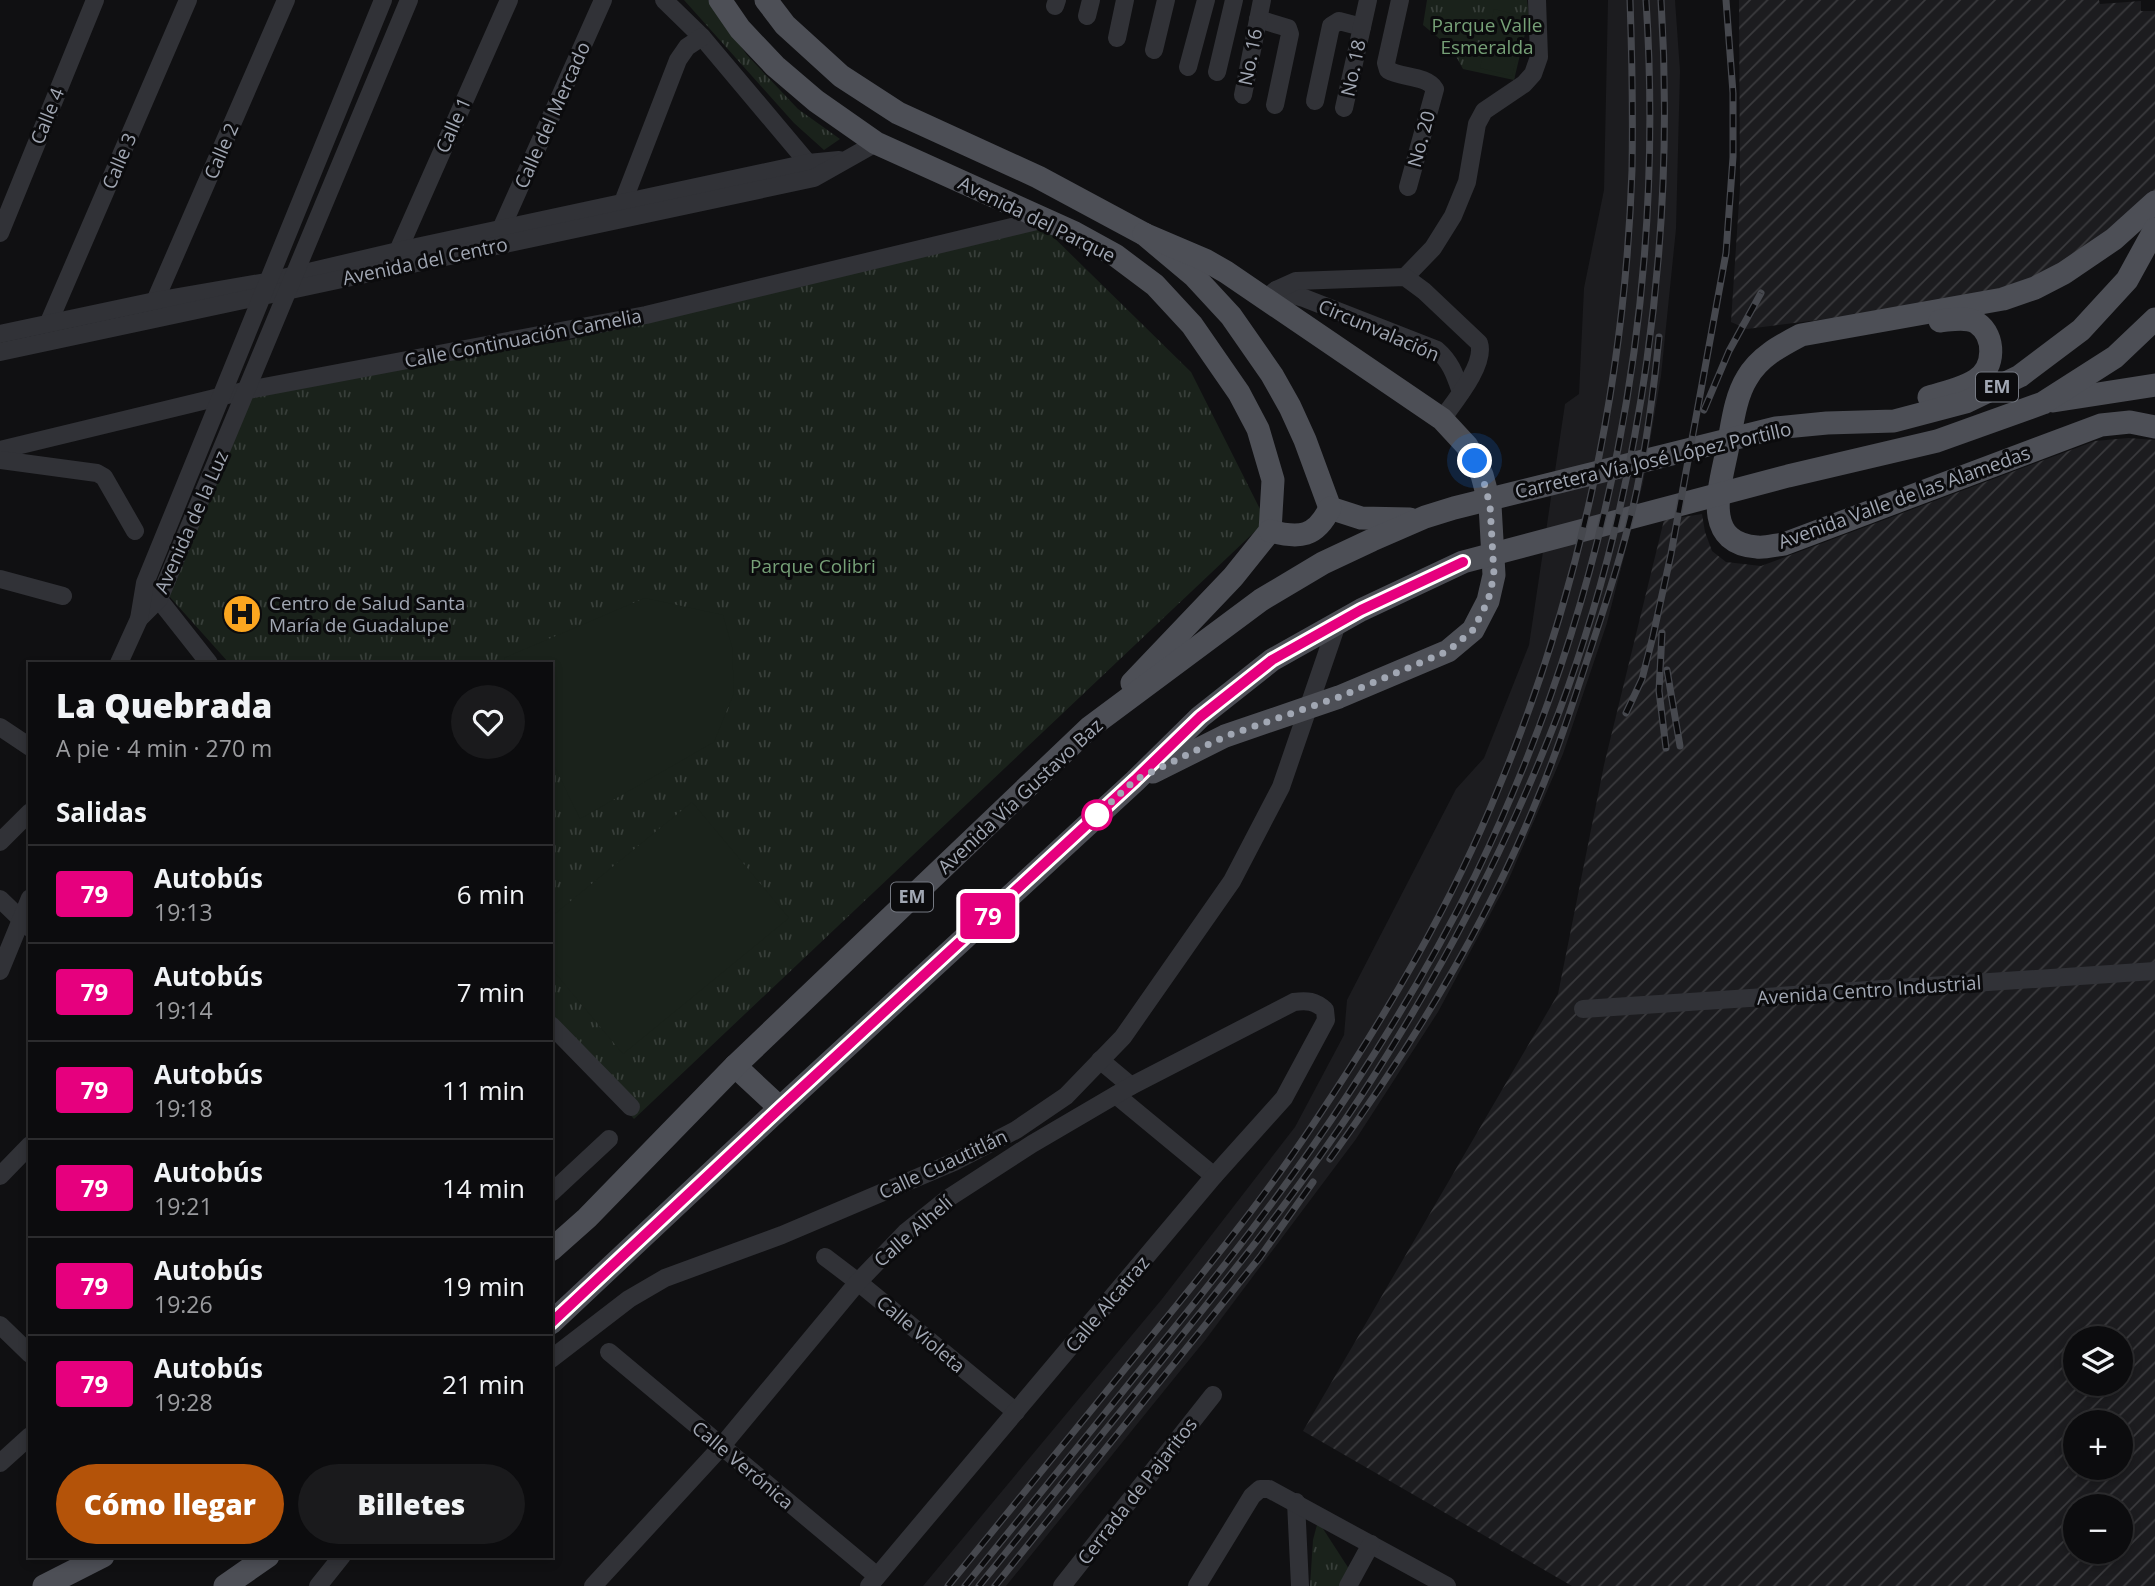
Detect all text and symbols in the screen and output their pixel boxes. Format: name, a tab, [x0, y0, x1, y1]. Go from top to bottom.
park label: Parque Valle Esmeralda	[1432, 12, 1542, 60]
street label: No. 16	[1232, 26, 1268, 88]
street label: No. 18	[1334, 37, 1372, 99]
street label: Calle del Mercado	[508, 38, 596, 192]
street label: Calle 4	[24, 84, 70, 148]
street label: Calle 1	[429, 93, 477, 157]
street label: No. 20	[1401, 108, 1441, 170]
street label: Calle 2	[198, 119, 244, 183]
street label: Calle 3	[96, 129, 142, 193]
street label: Avenida del Parque	[954, 170, 1120, 268]
street label: Avenida del Centro	[340, 231, 510, 291]
street label: Circunvalación	[1314, 293, 1444, 367]
street label: Calle Continuación Camelia	[402, 302, 644, 374]
road number: EM	[1976, 372, 2018, 402]
street label: Carretera Vía José López Portillo	[1512, 416, 1794, 504]
street label: Avenida Valle de las Alamedas	[1774, 439, 2034, 555]
your location	[1457, 443, 1492, 478]
street label: Avenida de la Luz	[148, 446, 234, 598]
park label: Parque Colibri	[750, 553, 876, 579]
place label: Centro de Salud Santa María de Guadalupe	[269, 590, 465, 638]
hospital icon: Centro de Salud Santa María de Guadalupe	[221, 593, 263, 635]
text: La Quebrada	[56, 683, 272, 728]
button: heart	[451, 685, 525, 759]
street label: Avenida Vía Gustavo Baz	[932, 713, 1108, 879]
text: A pie · 4 min · 270 m	[56, 732, 272, 764]
text: Salidas	[56, 794, 147, 830]
unlabelled marker	[1082, 800, 1112, 830]
text: Autobús	[154, 860, 263, 896]
text: 6 min	[457, 876, 525, 912]
text: 79	[81, 877, 108, 910]
road number: EM	[891, 882, 933, 912]
line badge: 79	[956, 893, 1020, 939]
text: 19:13	[154, 896, 213, 928]
text: 79	[974, 899, 1002, 932]
text: Autobús	[154, 958, 263, 994]
street label: Avenida Centro Industrial	[1756, 969, 1982, 1011]
text: 7 min	[457, 974, 525, 1010]
text: 79	[81, 975, 108, 1008]
text: 19:14	[154, 994, 213, 1026]
text: Autobús	[154, 1056, 263, 1092]
text: 11 min	[442, 1072, 525, 1108]
text: 79	[81, 1073, 108, 1106]
text: 19:18	[154, 1092, 213, 1124]
street label: Calle Cuautitlán	[875, 1123, 1011, 1205]
text: Autobús	[154, 1154, 263, 1190]
text: 14 min	[442, 1170, 525, 1206]
text: 79	[81, 1171, 108, 1204]
street label: Calle Alhelí	[868, 1189, 959, 1272]
text: 19:21	[154, 1190, 213, 1222]
street label: Calle Alcatraz	[1059, 1250, 1155, 1358]
text: Autobús	[154, 1252, 263, 1288]
text: 19 min	[442, 1268, 525, 1304]
text: 79	[81, 1269, 108, 1302]
text: 19:26	[154, 1288, 213, 1320]
street label: Calle Violeta	[871, 1289, 971, 1379]
map controls	[2063, 1326, 2133, 1564]
button: layers	[2063, 1326, 2133, 1396]
text: Autobús	[154, 1350, 263, 1386]
text: 21 min	[442, 1366, 525, 1402]
text: 79	[81, 1367, 108, 1400]
text: 19:28	[154, 1386, 213, 1418]
button: +	[2063, 1410, 2133, 1480]
street label: Cerrada de Pajaritos	[1071, 1412, 1203, 1570]
street label: Calle Verónica	[687, 1415, 799, 1515]
button: Cómo llegar	[56, 1464, 284, 1544]
button: Billetes	[298, 1464, 525, 1544]
button: −	[2063, 1494, 2133, 1564]

